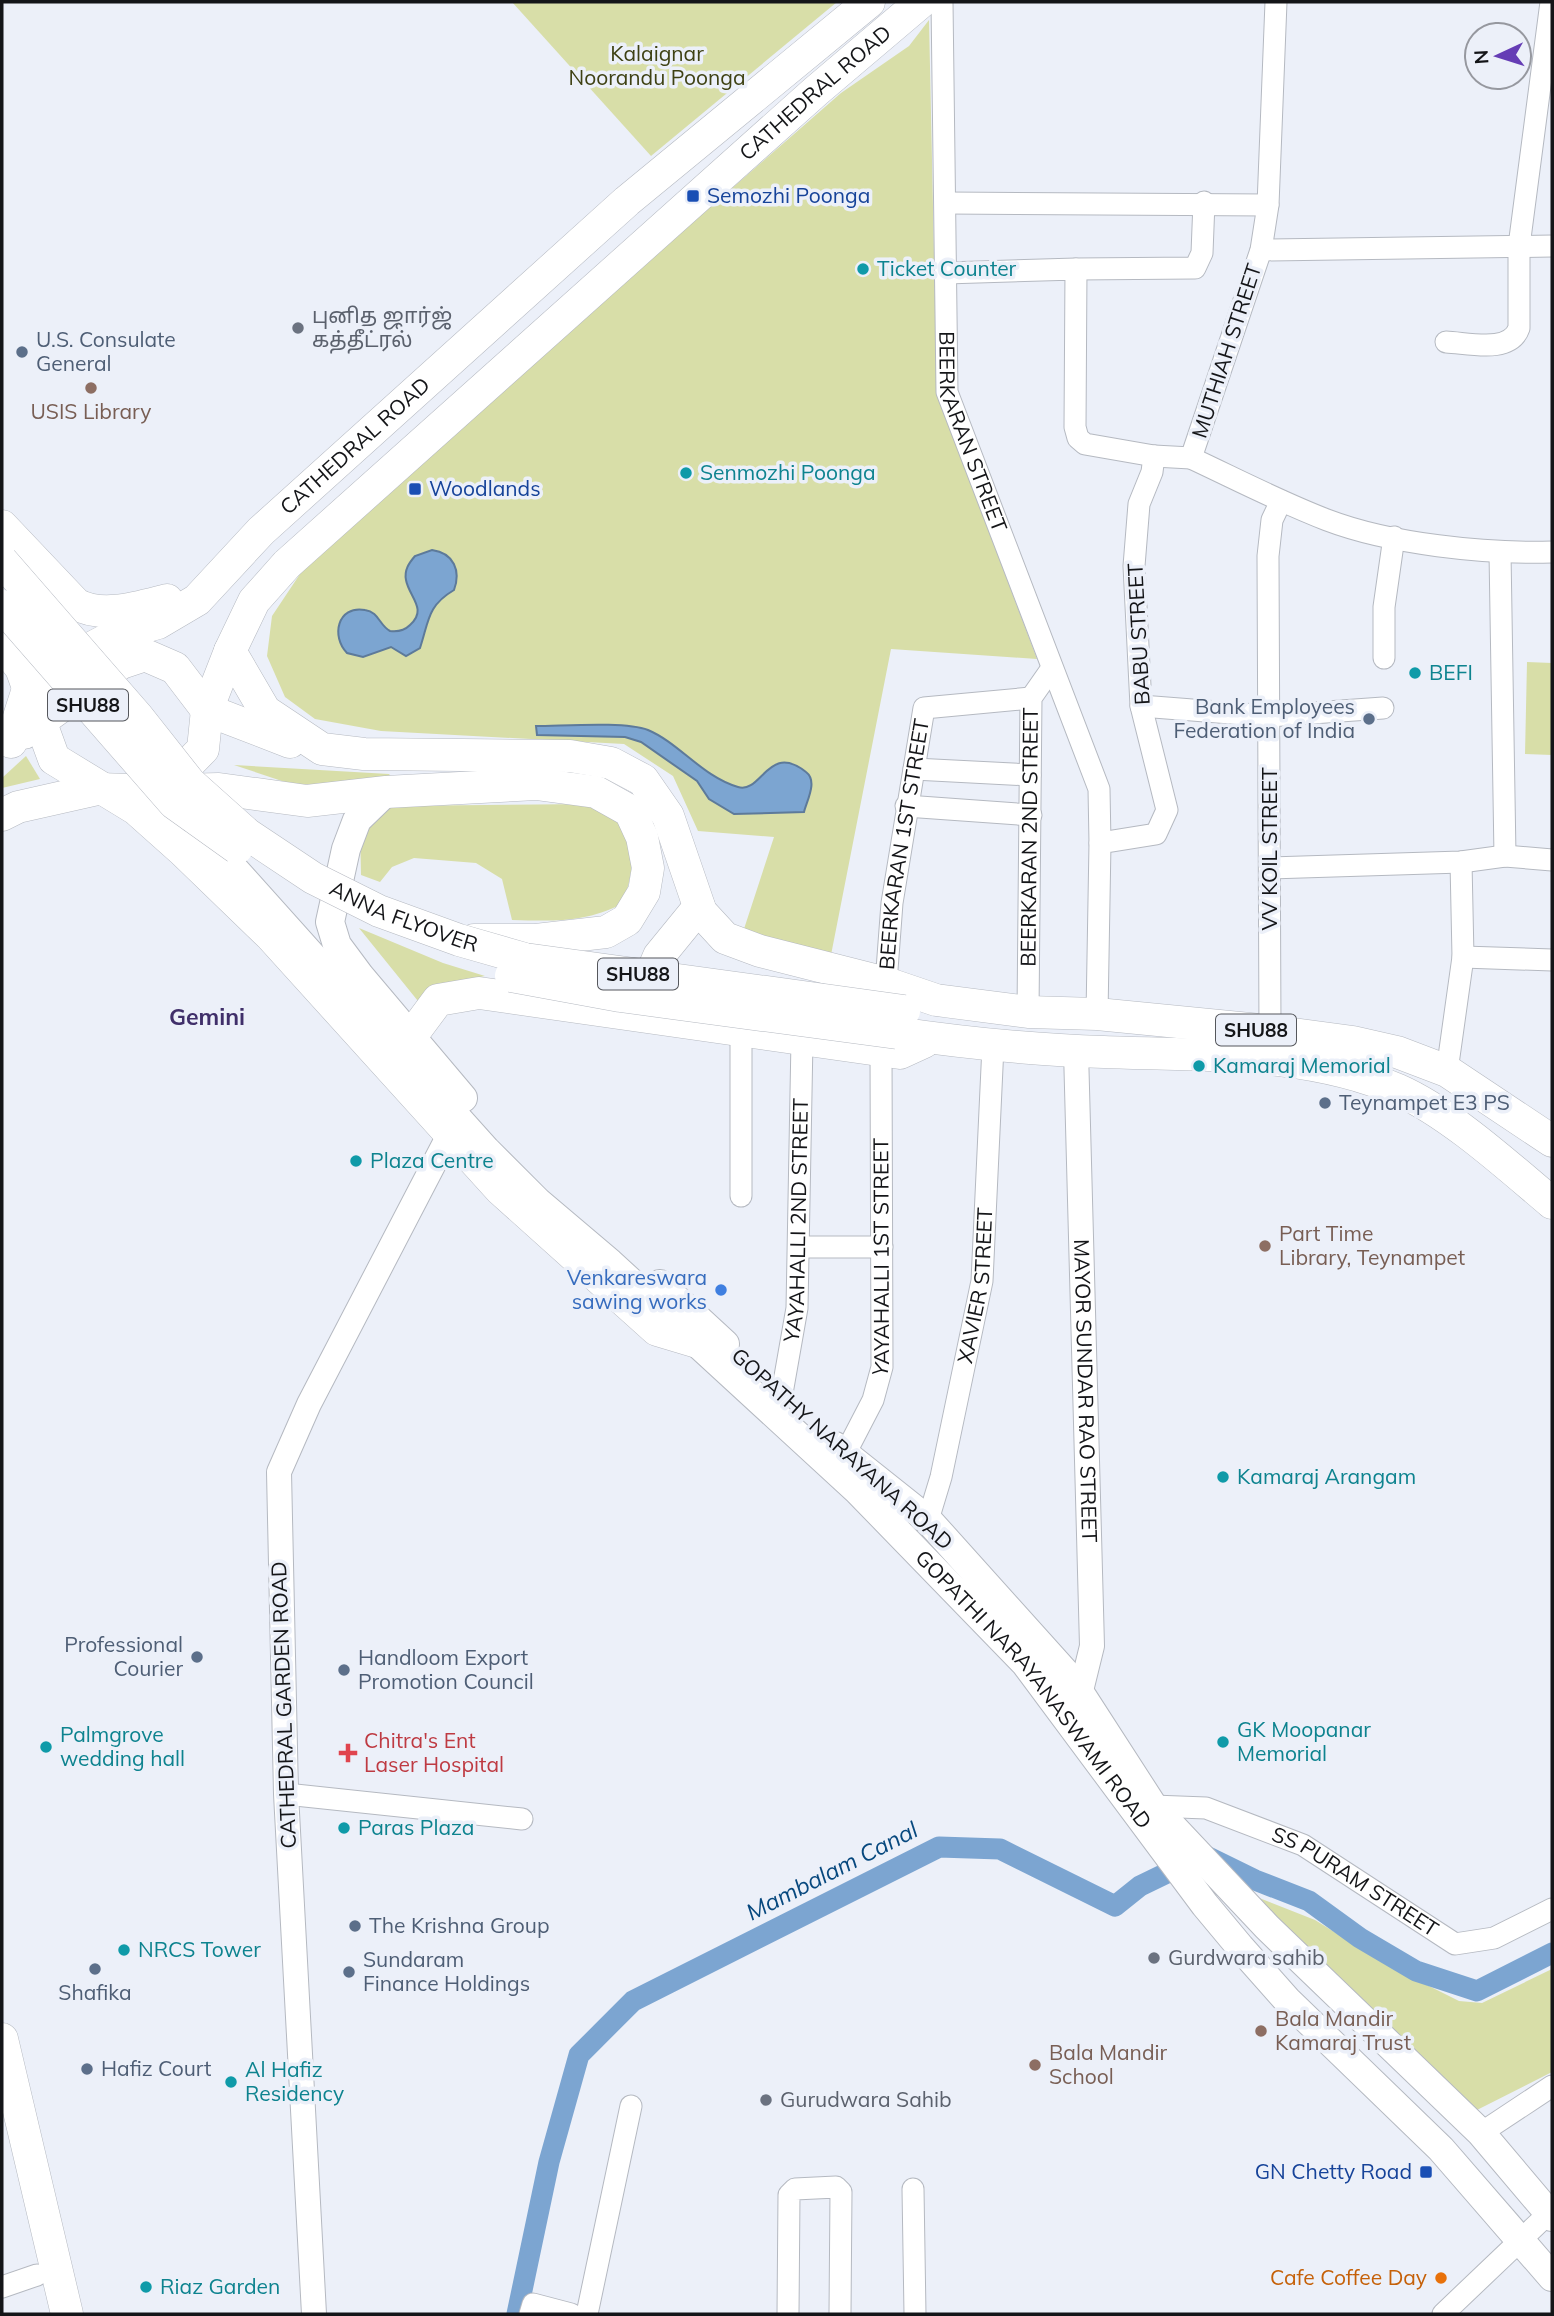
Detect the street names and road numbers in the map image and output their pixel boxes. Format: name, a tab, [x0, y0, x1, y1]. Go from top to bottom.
street label: CATHEDRAL ROAD	[733, 19, 896, 165]
street label: MUTHIAH STREET	[1186, 260, 1267, 441]
street label: BEERKARAN STREET	[934, 331, 1013, 536]
street label: CATHEDRAL ROAD	[274, 371, 435, 520]
street label: BABU STREET	[1121, 562, 1155, 706]
road number: SHU88	[48, 690, 128, 720]
street label: BEERKARAN 2ND STREET	[1014, 707, 1043, 967]
street label: BEERKARAN 1ST STREET	[873, 716, 934, 971]
street label: VV KOIL STREET	[1256, 767, 1282, 931]
street label: ANNA FLYOVER	[326, 875, 481, 957]
road number: SHU88	[598, 958, 678, 990]
road number: SHU88	[1216, 1014, 1296, 1046]
street label: YAYAHALLI 2ND STREET	[777, 1098, 813, 1345]
street label: YAYAHALLI 1ST STREET	[866, 1137, 895, 1380]
street label: XAVIER STREET	[951, 1207, 997, 1365]
street label: MAYOR SUNDAR RAO STREET	[1069, 1239, 1103, 1543]
street label: GOPATHY NARAYANA ROAD	[727, 1342, 959, 1555]
street label: GOPATHI NARAYANASWAMI ROAD	[910, 1544, 1158, 1833]
street label: CATHEDRAL GARDEN ROAD	[265, 1561, 301, 1849]
street label: SS PURAM STREET	[1268, 1820, 1444, 1942]

